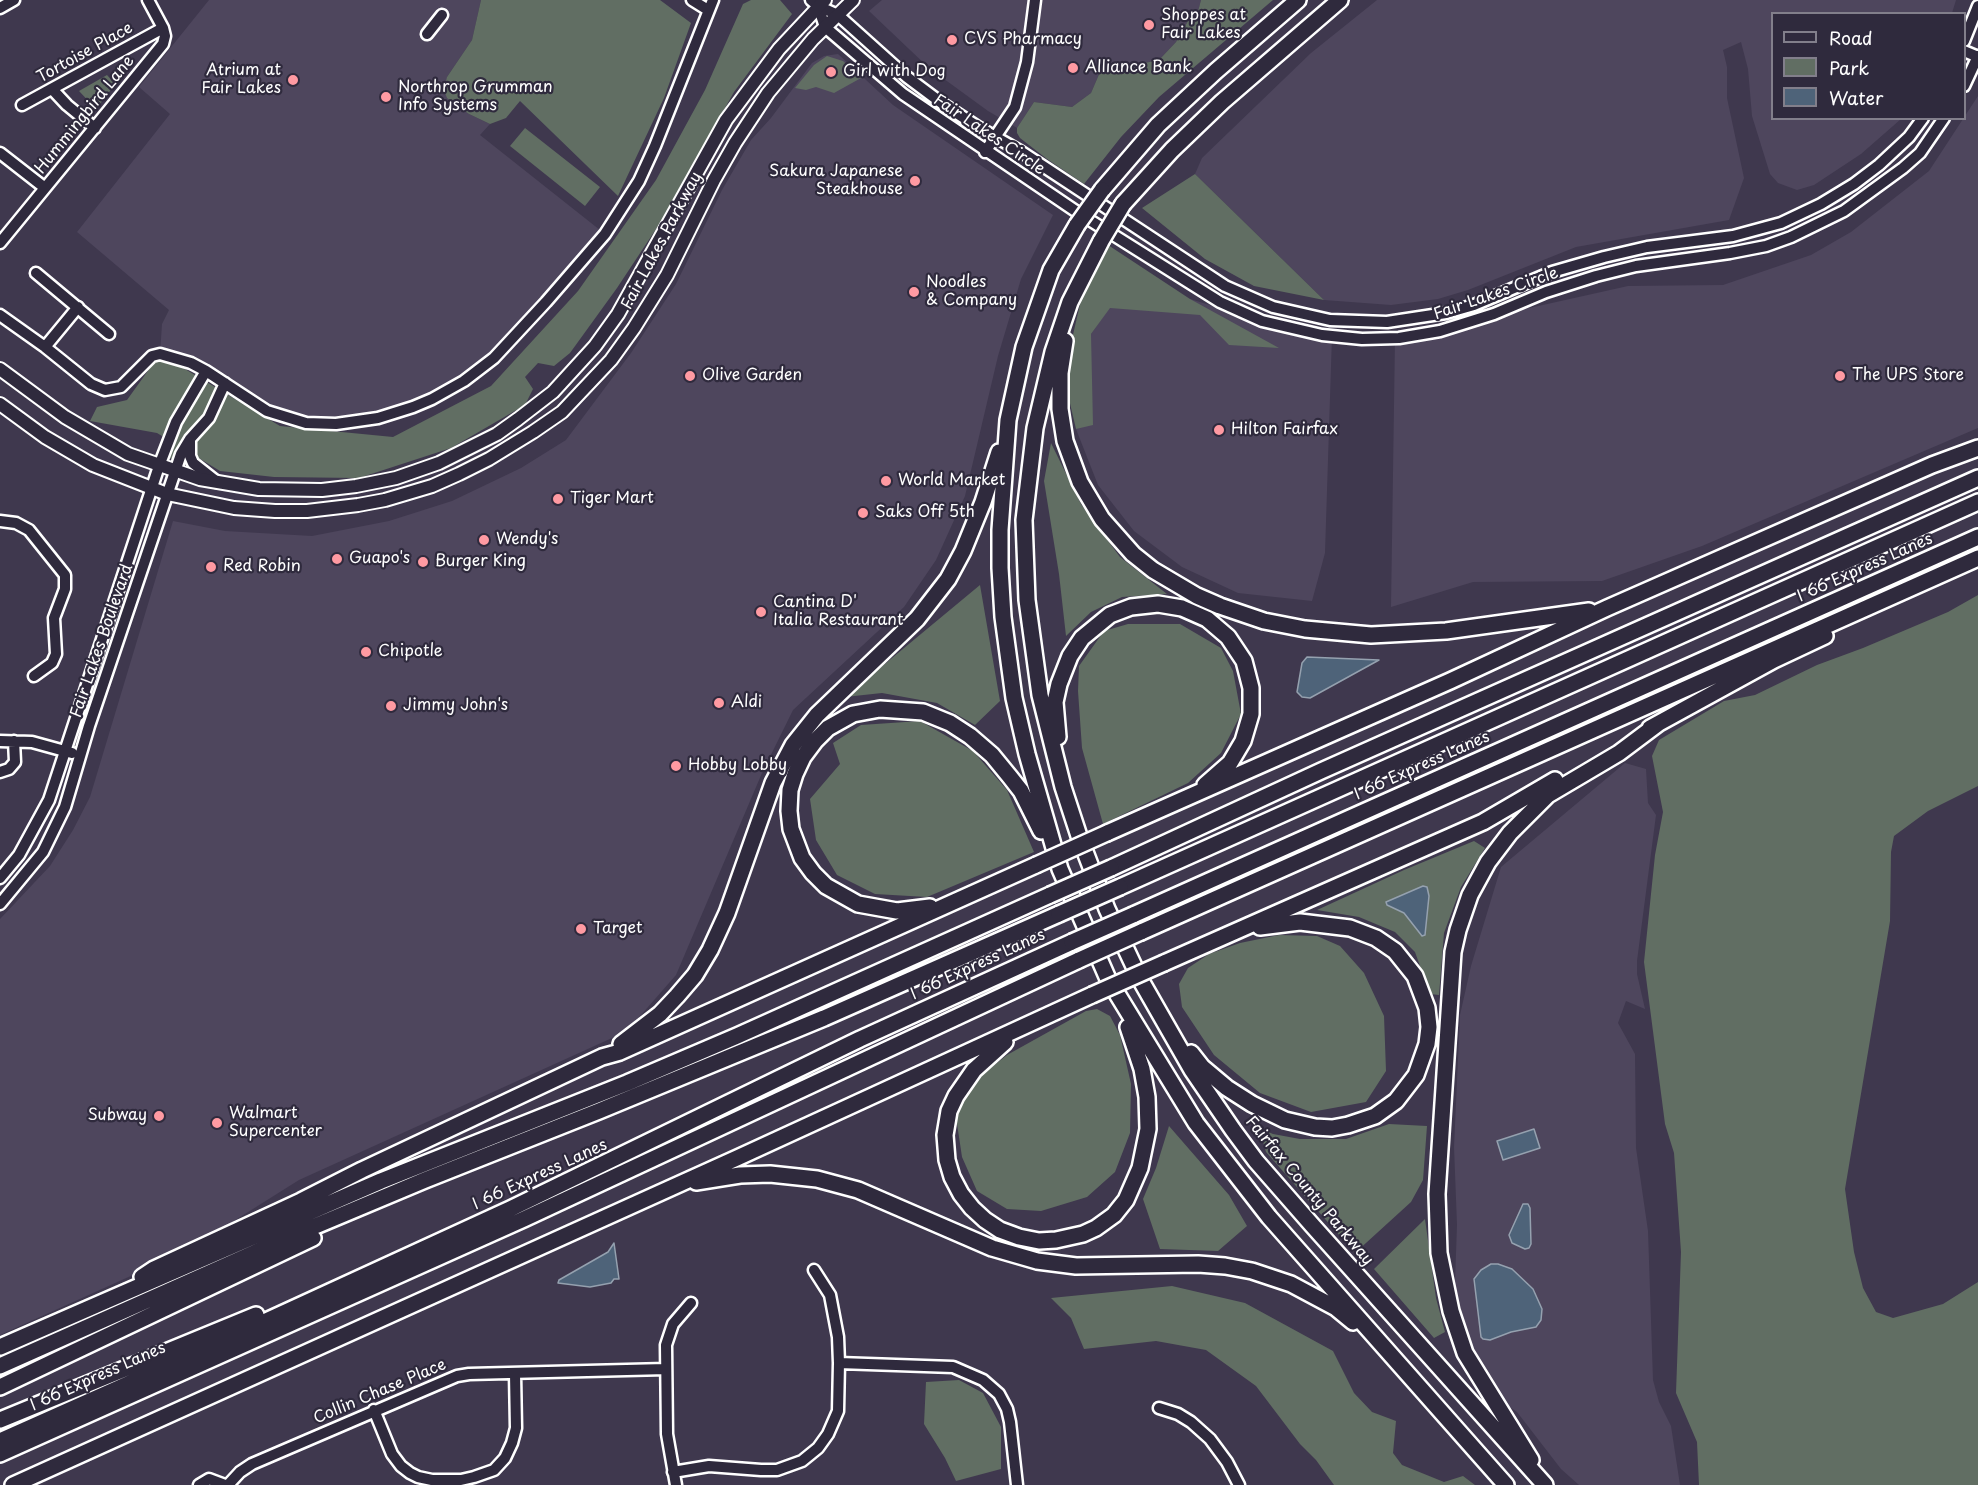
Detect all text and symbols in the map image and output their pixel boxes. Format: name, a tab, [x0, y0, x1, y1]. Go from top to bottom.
place label: Shoppes at Fair Lakes	[1161, 6, 1246, 44]
legend	[1771, 12, 1966, 120]
marker: Shoppes at Fair Lakes	[1142, 18, 1156, 32]
street label: Tortoise Place	[34, 19, 136, 87]
text: Road	[1829, 24, 1873, 51]
place label: CVS Pharmacy	[964, 30, 1082, 50]
marker: CVS Pharmacy	[945, 33, 959, 47]
street label: Hummingbird Lane	[31, 52, 139, 178]
text: Park	[1829, 54, 1869, 81]
place label: Alliance Bank	[1085, 58, 1192, 78]
place label: Atrium at Fair Lakes	[201, 61, 281, 99]
marker: Alliance Bank	[1066, 61, 1080, 75]
place label: Girl with Dog	[843, 62, 946, 82]
marker: Girl with Dog	[824, 65, 838, 79]
marker: Atrium at Fair Lakes	[286, 73, 300, 87]
place label: Northrop Grumman Info Systems	[398, 78, 553, 116]
text: Water	[1829, 84, 1883, 111]
marker: Northrop Grumman Info Systems	[379, 90, 393, 104]
street label: Fair Lakes Circle	[930, 91, 1048, 179]
place label: Sakura Japanese Steakhouse	[769, 162, 903, 200]
street label: Fair Lakes Parkway	[618, 169, 706, 313]
marker: Sakura Japanese Steakhouse	[908, 174, 922, 188]
street label: Fair Lakes Circle	[1431, 264, 1561, 324]
place label: Noodles & Company	[926, 273, 1017, 311]
marker: Noodles & Company	[907, 285, 921, 299]
place label: Olive Garden	[702, 366, 802, 386]
place label: The UPS Store	[1852, 366, 1964, 386]
marker: Olive Garden	[683, 369, 697, 383]
marker: The UPS Store	[1833, 369, 1847, 383]
place label: Hilton Fairfax	[1231, 420, 1338, 440]
marker: Hilton Fairfax	[1212, 423, 1226, 437]
place label: World Market	[898, 471, 1005, 491]
marker: World Market	[879, 474, 893, 488]
place label: Tiger Mart	[570, 489, 654, 509]
marker: Tiger Mart	[551, 492, 565, 506]
place label: Saks Off 5th	[875, 503, 975, 523]
marker: Saks Off 5th	[856, 506, 870, 520]
street label: I 66 Express Lanes	[1794, 529, 1936, 607]
place label: Wendy's	[496, 530, 558, 550]
marker: Wendy's	[477, 533, 491, 547]
place label: Guapo's	[349, 549, 410, 569]
marker: Guapo's	[330, 552, 344, 566]
place label: Burger King	[435, 552, 526, 572]
marker: Burger King	[416, 555, 430, 569]
place label: Red Robin	[223, 557, 301, 577]
marker: Red Robin	[204, 560, 218, 574]
street label: Fair Lakes Boulevard	[67, 562, 137, 720]
place label: Cantina D' Italia Restaurant	[773, 593, 904, 631]
marker: Cantina D' Italia Restaurant	[754, 605, 768, 619]
place label: Chipotle	[378, 642, 443, 662]
marker: Chipotle	[359, 645, 373, 659]
place label: Aldi	[731, 693, 762, 713]
place label: Jimmy John's	[403, 696, 508, 716]
marker: Aldi	[712, 696, 726, 710]
marker: Jimmy John's	[384, 699, 398, 713]
street label: I 66 Express Lanes	[1351, 727, 1493, 805]
place label: Hobby Lobby	[688, 756, 787, 776]
marker: Hobby Lobby	[669, 759, 683, 773]
place label: Target	[593, 919, 643, 939]
marker: Target	[574, 922, 588, 936]
street label: I 66 Express Lanes	[908, 925, 1048, 1005]
place label: Walmart Supercenter	[229, 1104, 322, 1142]
place label: Subway	[88, 1106, 147, 1126]
marker: Subway	[152, 1109, 166, 1123]
street label: Fairfax County Parkway	[1241, 1112, 1377, 1270]
marker: Walmart Supercenter	[210, 1116, 224, 1130]
street label: I 66 Express Lanes	[470, 1135, 610, 1215]
street label: I 66 Express Lanes	[27, 1338, 169, 1416]
street label: Collin Chase Place	[311, 1355, 449, 1429]

